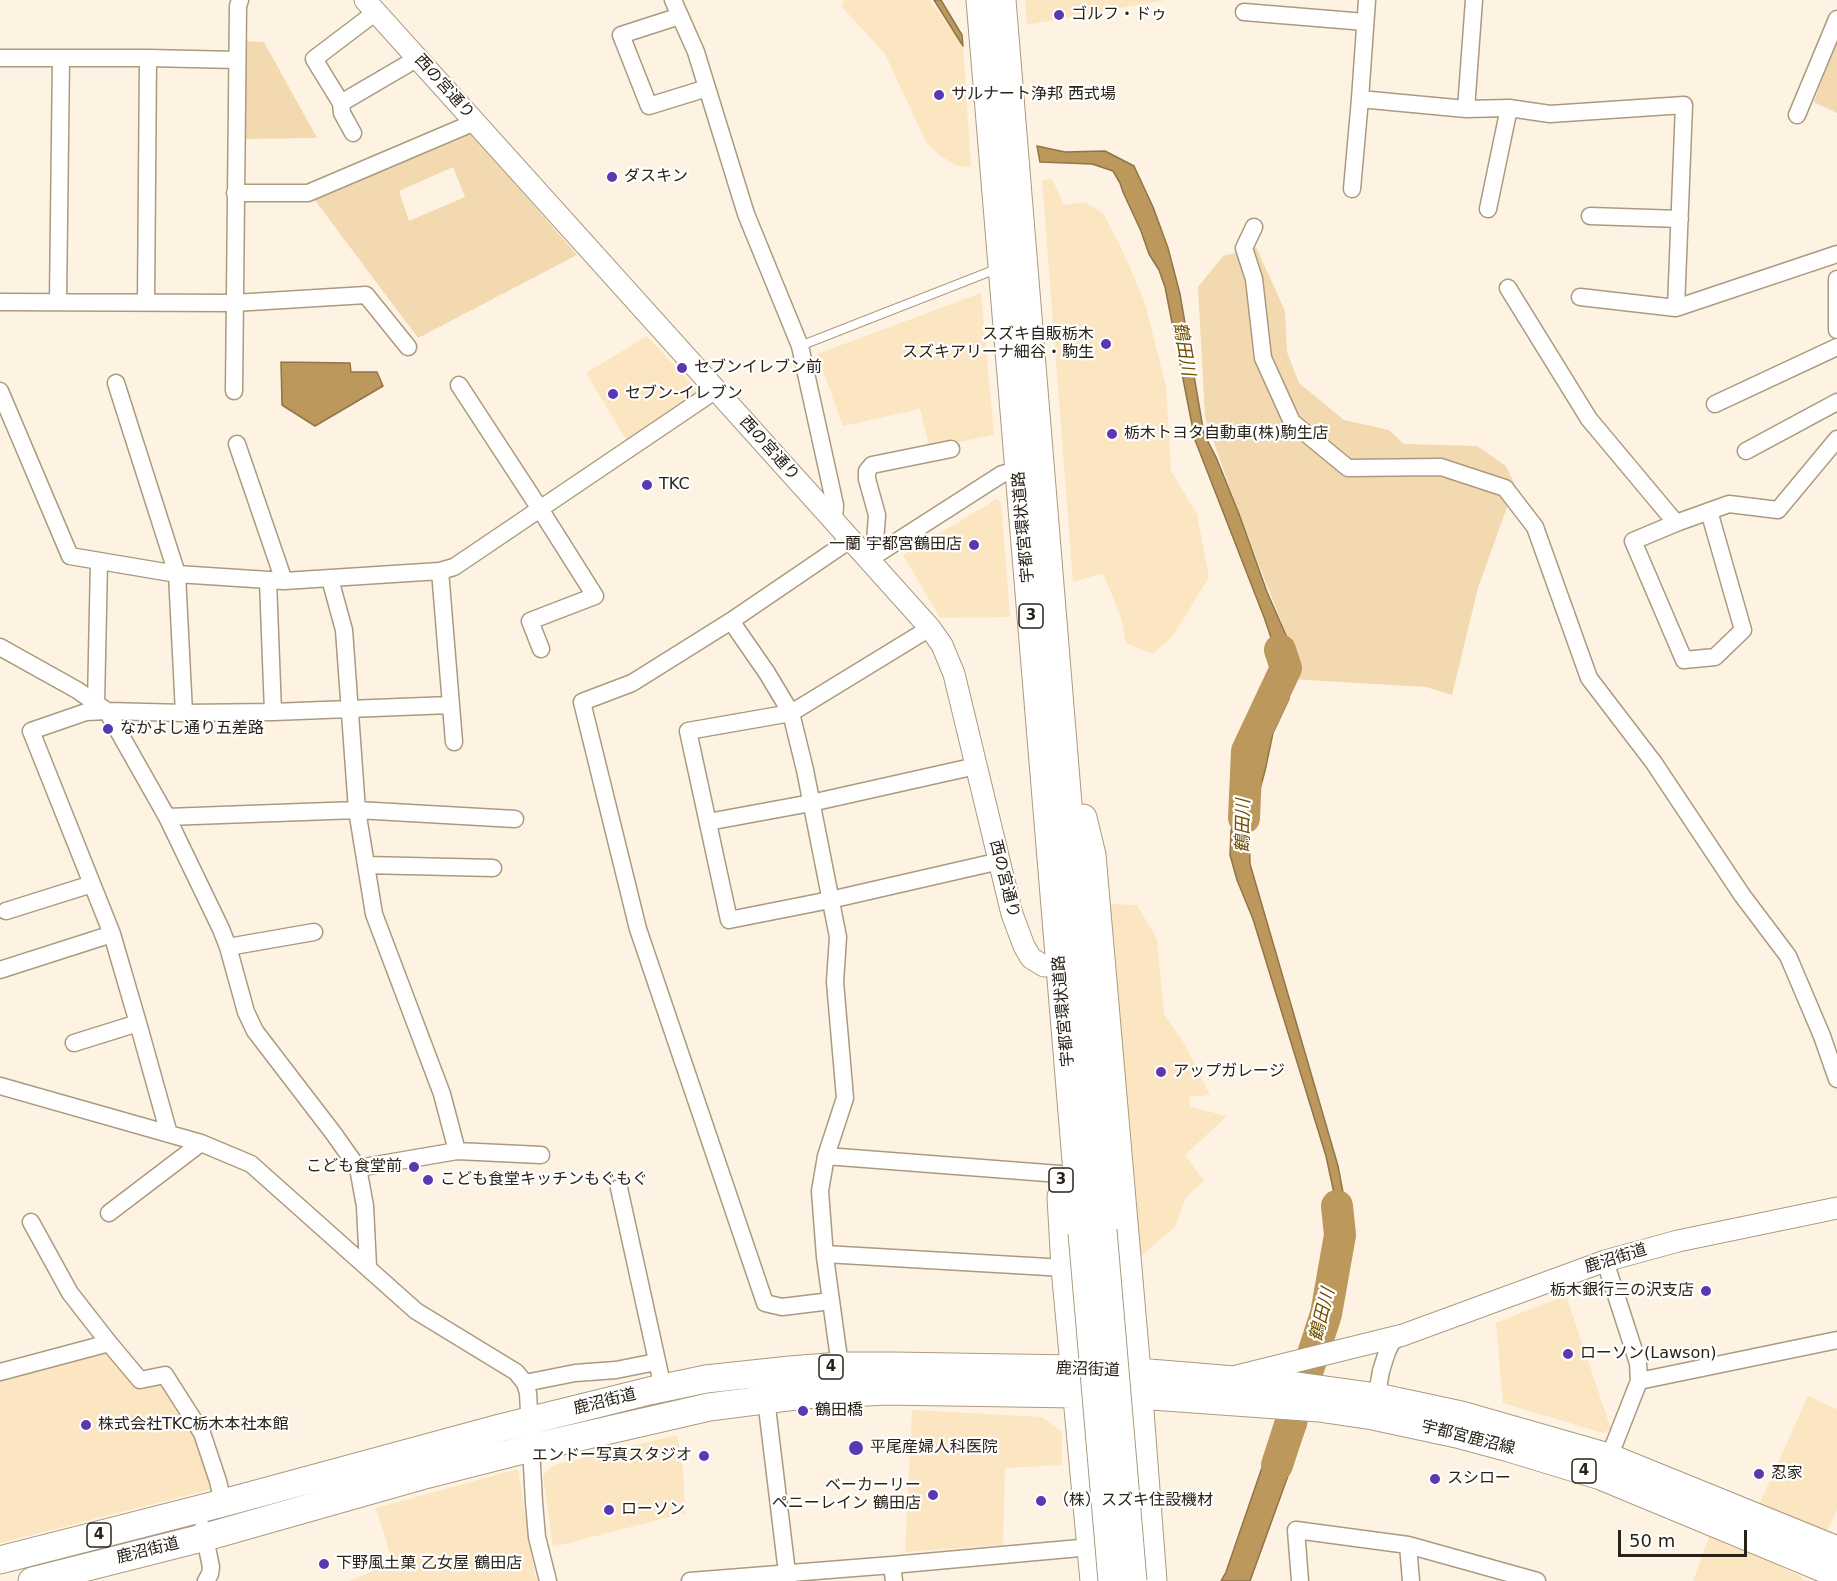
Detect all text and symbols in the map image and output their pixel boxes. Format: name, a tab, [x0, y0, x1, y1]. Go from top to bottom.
place label: ゴルフ・ドゥ	[1071, 5, 1167, 25]
marker: ゴルフ・ドゥ	[1052, 8, 1066, 22]
street label: 西の宮通り	[410, 51, 478, 123]
place label: サルナート浄邦 西式場	[951, 85, 1116, 105]
marker: サルナート浄邦 西式場	[932, 88, 946, 102]
place label: ダスキン	[624, 167, 688, 187]
marker: ダスキン	[605, 170, 619, 184]
water label: 鶴田川	[1168, 321, 1198, 377]
place label: スズキ自販栃木 スズキアリーナ細谷・駒生	[902, 325, 1094, 363]
marker: スズキ自販栃木 スズキアリーナ細谷・駒生	[1099, 337, 1113, 351]
place label: セブンイレブン前	[694, 358, 822, 378]
marker: セブンイレブン前	[675, 361, 689, 375]
place label: セブン-イレブン	[625, 384, 743, 404]
marker: セブン-イレブン	[606, 387, 620, 401]
street label: 西の宮通り	[735, 413, 803, 485]
place label: 栃木トヨタ自動車(株)駒生店	[1124, 424, 1328, 444]
marker: 栃木トヨタ自動車(株)駒生店	[1105, 427, 1119, 441]
street label: 宇都宮環状道路	[1010, 470, 1038, 584]
place label: TKC	[659, 475, 690, 495]
marker: TKC	[640, 478, 654, 492]
place label: 一蘭 宇都宮鶴田店	[829, 535, 962, 555]
marker: 一蘭 宇都宮鶴田店	[967, 538, 981, 552]
road number: 3	[1019, 604, 1043, 628]
place label: なかよし通り五差路	[120, 719, 264, 739]
marker: なかよし通り五差路	[101, 722, 115, 736]
water label: 鶴田川	[1233, 799, 1255, 853]
street label: 西の宮通り	[985, 838, 1023, 920]
street label: 宇都宮環状道路	[1050, 954, 1078, 1068]
place label: アップガレージ	[1173, 1062, 1285, 1082]
marker: アップガレージ	[1154, 1065, 1168, 1079]
place label: こども食堂前	[306, 1157, 402, 1177]
marker: こども食堂前	[407, 1160, 421, 1174]
road number: 3	[1049, 1168, 1073, 1192]
place label: こども食堂キッチンもぐもぐ	[440, 1170, 648, 1190]
marker: こども食堂キッチンもぐもぐ	[421, 1173, 435, 1187]
street label: 鹿沼街道	[1583, 1240, 1649, 1278]
place label: 栃木銀行三の沢支店	[1550, 1281, 1694, 1301]
marker: 栃木銀行三の沢支店	[1699, 1284, 1713, 1298]
water label: 鶴田川	[1306, 1286, 1340, 1344]
place label: ローソン(Lawson)	[1580, 1344, 1717, 1364]
marker: ローソン(Lawson)	[1561, 1347, 1575, 1361]
road number: 4	[819, 1355, 843, 1379]
street label: 鹿沼街道	[1056, 1359, 1120, 1381]
street label: 鹿沼街道	[572, 1385, 638, 1419]
place label: 鶴田橋	[815, 1401, 863, 1421]
marker: 鶴田橋	[796, 1404, 810, 1418]
place label: 株式会社TKC栃木本社本館	[98, 1415, 289, 1435]
street label: 宇都宮鹿沼線	[1419, 1417, 1517, 1459]
marker: 株式会社TKC栃木本社本館	[79, 1418, 93, 1432]
place label: 平尾産婦人科医院	[870, 1438, 998, 1458]
marker: 平尾産婦人科医院	[847, 1439, 865, 1457]
place label: エンドー写真スタジオ	[532, 1446, 692, 1466]
marker: エンドー写真スタジオ	[697, 1449, 711, 1463]
road number: 4	[1572, 1459, 1596, 1483]
place label: 忍家	[1771, 1464, 1803, 1484]
marker: 忍家	[1752, 1467, 1766, 1481]
place label: スシロー	[1447, 1469, 1511, 1489]
marker: スシロー	[1428, 1472, 1442, 1486]
place label: ベーカーリー ペニーレイン 鶴田店	[772, 1476, 921, 1514]
marker: ベーカーリー ペニーレイン 鶴田店	[926, 1488, 940, 1502]
place label: （株）スズキ住設機材	[1053, 1491, 1213, 1511]
marker: （株）スズキ住設機材	[1034, 1494, 1048, 1508]
place label: ローソン	[621, 1500, 685, 1520]
marker: ローソン	[602, 1503, 616, 1517]
scale bar	[1621, 1518, 1750, 1556]
road number: 4	[87, 1523, 111, 1547]
text: 50 m	[1629, 1530, 1675, 1551]
street label: 鹿沼街道	[115, 1534, 181, 1568]
place label: 下野風土菓 乙女屋 鶴田店	[336, 1554, 522, 1574]
marker: 下野風土菓 乙女屋 鶴田店	[317, 1557, 331, 1571]

